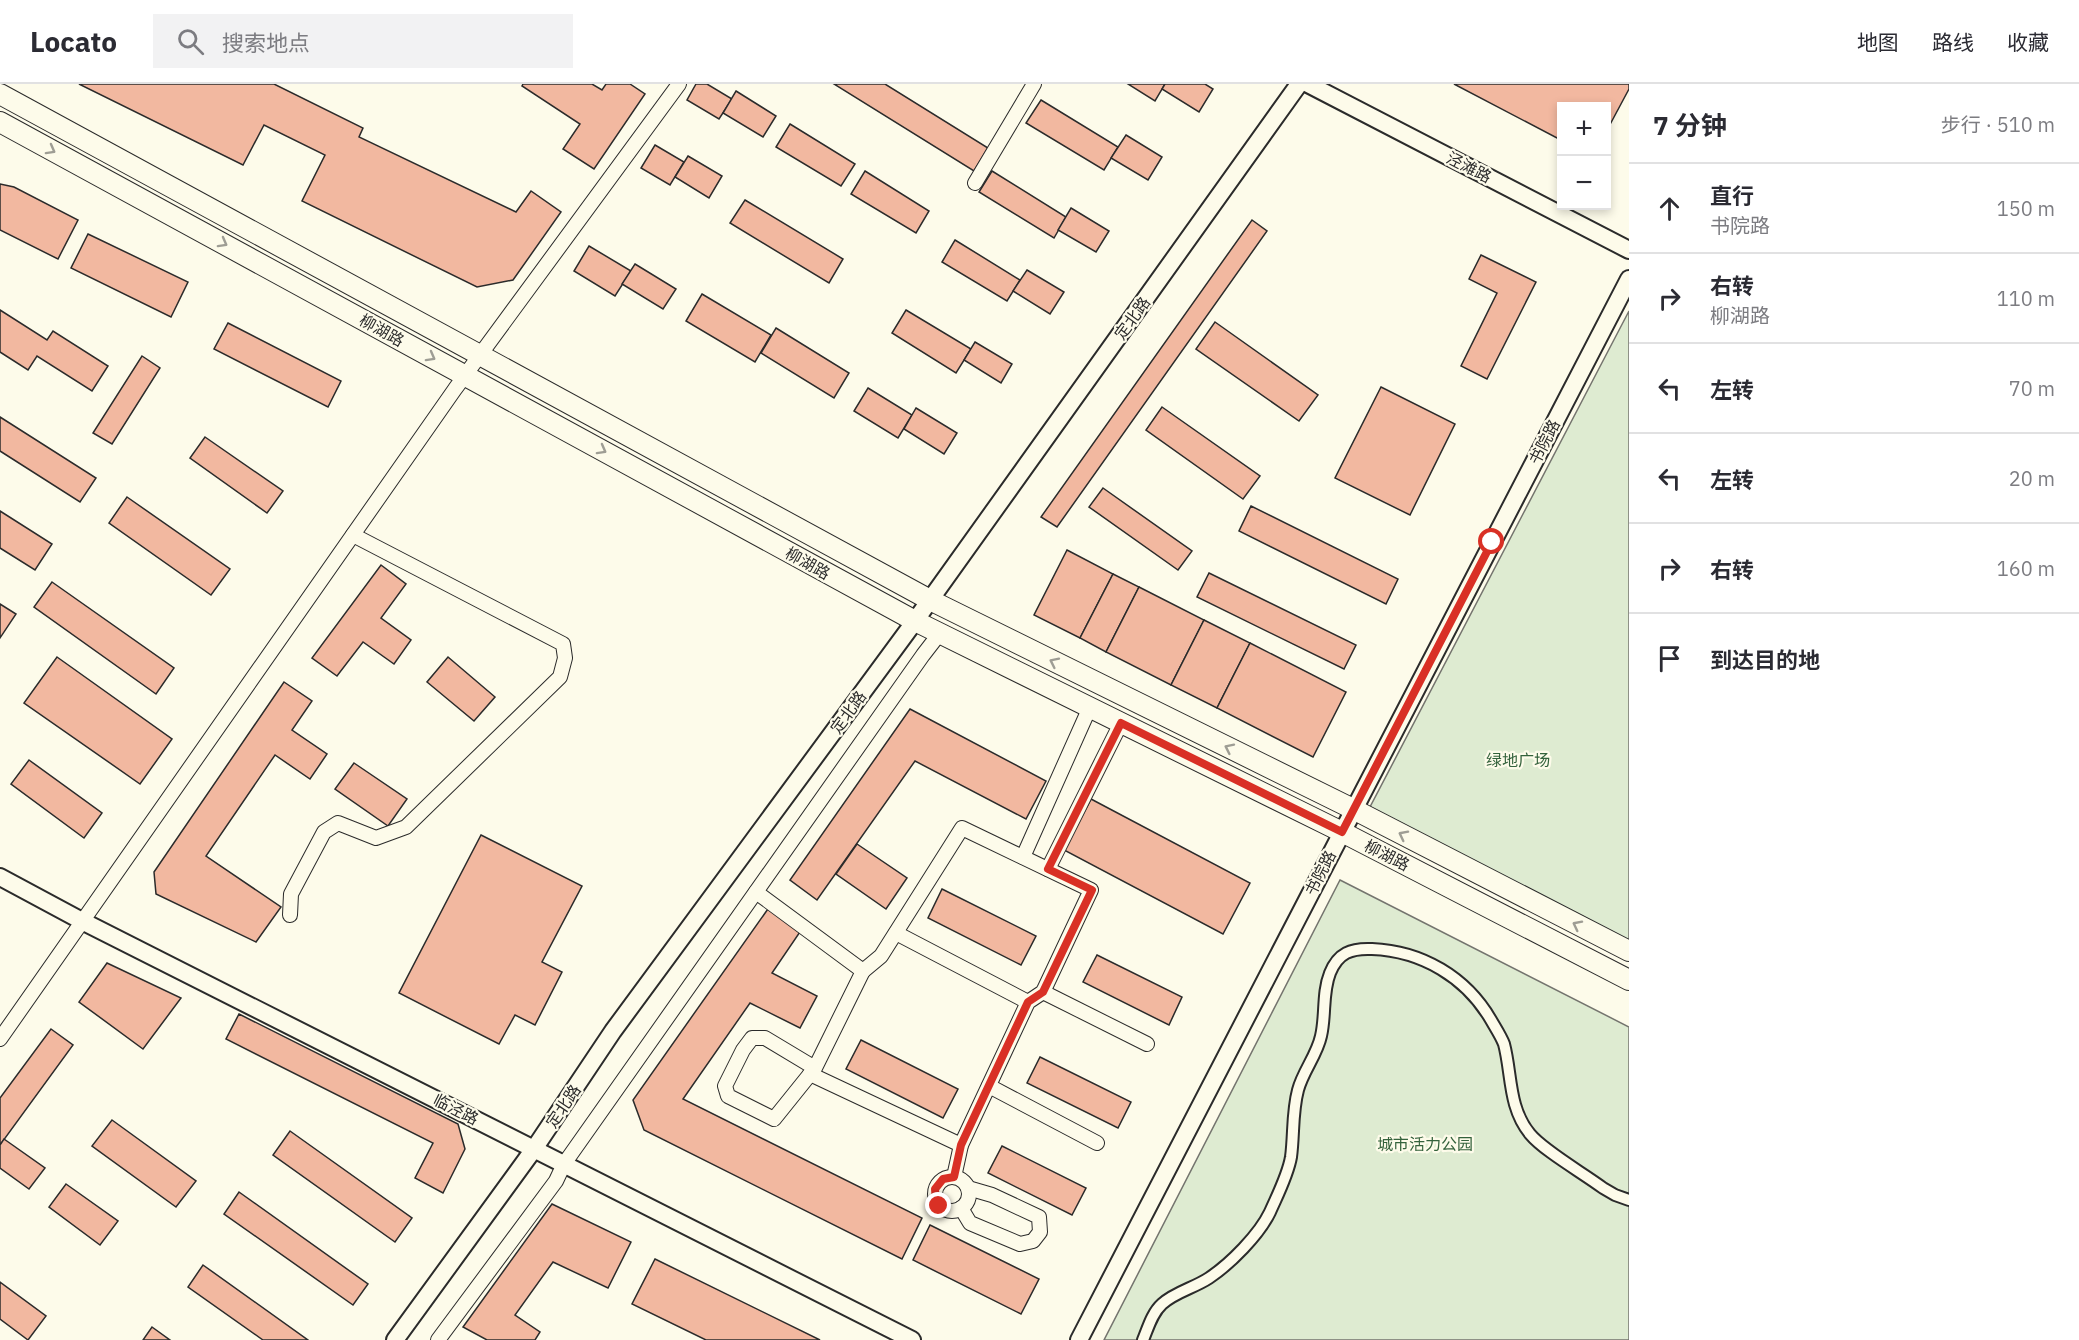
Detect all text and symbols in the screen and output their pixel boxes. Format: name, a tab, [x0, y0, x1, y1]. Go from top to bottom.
search box	[153, 14, 573, 68]
text: Locato	[30, 23, 117, 60]
icon: search	[174, 25, 207, 58]
text: 搜索地点	[222, 28, 310, 57]
text: 地图	[1857, 28, 1899, 56]
text: 路线	[1932, 28, 1974, 56]
text: 收藏	[2007, 28, 2049, 56]
map controls	[1557, 102, 1611, 210]
button: +	[1557, 102, 1611, 156]
text: 7 分钟	[1653, 108, 1727, 142]
text: 步行 · 510 m	[1941, 111, 2055, 138]
one-way arrow	[45, 143, 56, 154]
street label: 泾滩路	[1443, 147, 1495, 187]
button: −	[1557, 156, 1611, 210]
text: 直行	[1710, 181, 1754, 210]
icon: ahead	[1653, 192, 1686, 225]
text: 150 m	[1997, 195, 2055, 222]
text: 书院路	[1710, 212, 1770, 239]
one-way arrow	[216, 236, 227, 248]
text: 右转	[1710, 271, 1754, 300]
icon: right	[1653, 282, 1686, 315]
text: 110 m	[1997, 285, 2055, 312]
street label: 定北路	[1110, 293, 1154, 343]
text: 柳湖路	[1710, 302, 1770, 329]
street label: 柳湖路	[356, 310, 408, 350]
one-way arrow	[425, 350, 435, 361]
icon: left	[1653, 372, 1686, 405]
text: 左转	[1710, 375, 1754, 404]
text: 70 m	[2009, 375, 2055, 402]
street label: 书院路	[1524, 416, 1564, 468]
one-way arrow	[596, 443, 606, 454]
icon: left	[1653, 462, 1686, 495]
text: 左转	[1710, 465, 1754, 494]
text: 20 m	[2009, 465, 2055, 492]
route start	[1478, 528, 1504, 554]
street label: 柳湖路	[782, 543, 834, 583]
icon: right	[1653, 552, 1686, 585]
text: 右转	[1710, 555, 1754, 584]
text: 160 m	[1997, 555, 2055, 582]
icon: arrive	[1653, 642, 1686, 675]
text: 到达目的地	[1710, 645, 1820, 674]
one-way arrow	[1050, 658, 1060, 669]
street label: 定北路	[826, 687, 870, 737]
one-way arrow	[1224, 744, 1235, 756]
park label: 绿地广场	[1486, 750, 1550, 770]
one-way arrow	[1399, 831, 1410, 843]
street label: 柳湖路	[1361, 835, 1413, 875]
street label: 书院路	[1300, 847, 1340, 899]
one-way arrow	[1572, 921, 1583, 932]
street label: 定北路	[541, 1081, 585, 1131]
street label: 临泾路	[430, 1089, 482, 1129]
park label: 城市活力公园	[1377, 1134, 1473, 1154]
route end	[925, 1192, 951, 1218]

